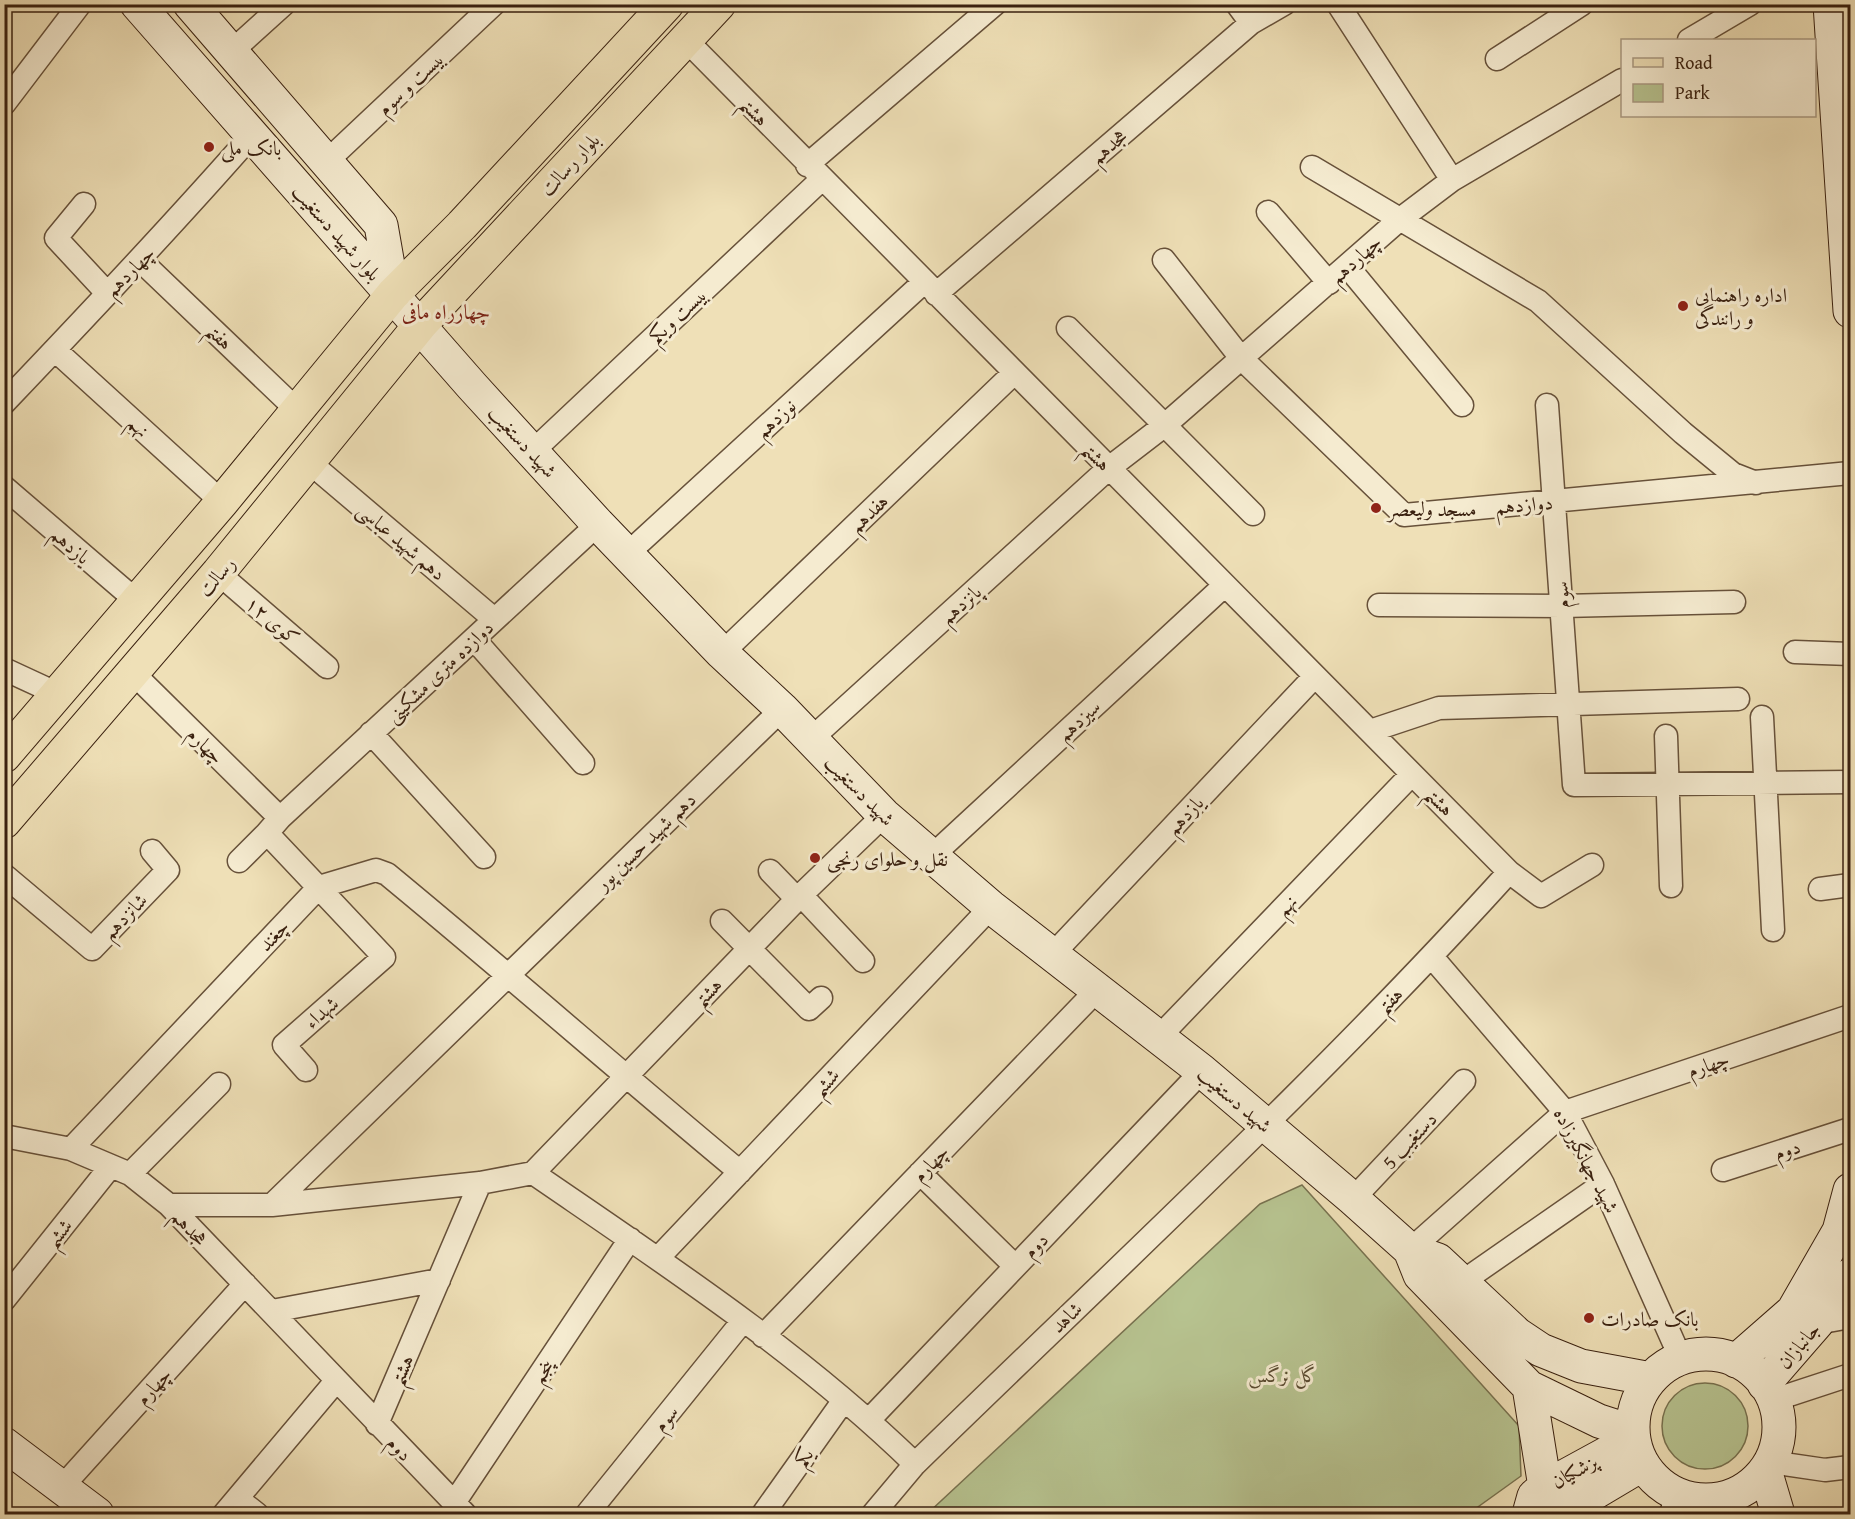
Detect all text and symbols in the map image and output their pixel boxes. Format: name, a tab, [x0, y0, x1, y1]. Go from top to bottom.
legend	[1621, 39, 1816, 117]
street label: بیست و سوم	[370, 44, 453, 125]
text: Road	[1675, 49, 1713, 76]
text: Park	[1675, 79, 1711, 106]
street label: هشتم	[729, 90, 776, 137]
street label: هجدهم	[1083, 121, 1137, 174]
street label: بلوار رسالت	[532, 126, 606, 202]
place label: بانک ملی	[221, 133, 281, 163]
marker: بانک ملی	[202, 140, 216, 154]
street label: بلوار شهید دستغیب	[285, 177, 389, 287]
street label: چهاردهم	[1322, 227, 1391, 294]
street label: چهاردهم	[97, 239, 165, 307]
street label: بیست ویکم	[641, 280, 716, 353]
place label: اداره راهنمایی و رانندگی	[1695, 280, 1787, 332]
district label: چهارراه مافی	[402, 296, 490, 327]
marker: اداره راهنمایی و رانندگی	[1676, 299, 1690, 313]
street label: هفتم	[196, 316, 240, 360]
street label: نوزدهم	[748, 391, 806, 448]
street label: شهید دستغیب	[482, 398, 564, 484]
street label: نهم	[118, 408, 157, 448]
street label: هشتم	[1071, 435, 1118, 482]
street label: هفدهم	[842, 487, 898, 543]
street label: دوازدهم	[1494, 487, 1554, 526]
place label: مسجد ولیعصر	[1386, 494, 1477, 523]
street label: دهم شهید عباسی	[348, 495, 453, 591]
marker: مسجد ولیعصر	[1369, 501, 1383, 515]
street label: یازدهم	[41, 519, 98, 575]
street label: رسالت	[190, 549, 242, 603]
street label: پانزدهم	[933, 576, 992, 634]
street label: سوم	[1546, 580, 1580, 610]
street label: کوی ۱۲	[239, 589, 307, 651]
street label: دوازده متری مشکینی	[378, 613, 500, 730]
street label: سیزدهم	[1050, 692, 1110, 752]
street label: چهارم	[178, 720, 231, 773]
street label: شهید دستغیب	[818, 748, 902, 832]
street label: هشتم	[1414, 780, 1461, 827]
street label: دهم شهید حسین پور	[587, 785, 705, 902]
street label: یازدهم	[1158, 788, 1214, 845]
place label: نقل و حلوای رنجی	[827, 844, 948, 874]
marker: نقل و حلوای رنجی	[808, 851, 822, 865]
street label: شانزدهم	[94, 886, 157, 949]
street label: نهم	[1268, 887, 1307, 926]
street label: چغند	[251, 912, 295, 958]
street label: هشتم	[686, 971, 733, 1018]
street label: هفتم	[1369, 980, 1413, 1024]
street label: شهداء	[297, 989, 345, 1035]
street label: چهارم	[1683, 1043, 1734, 1088]
street label: شهید دستغیب	[1191, 1059, 1279, 1139]
street label: ششم	[804, 1061, 850, 1107]
street label: شهید جهانگیرزاده	[1547, 1102, 1627, 1218]
street label: دستغیب 5	[1375, 1105, 1443, 1175]
street label: دوم	[1770, 1131, 1805, 1171]
street label: چهارم	[905, 1138, 958, 1191]
street label: هجدهم	[161, 1202, 215, 1256]
street label: ششم	[37, 1212, 83, 1258]
street label: دوم	[1016, 1226, 1057, 1267]
street label: شاهد	[1044, 1295, 1088, 1339]
place label: بانک صادرات	[1601, 1304, 1699, 1333]
marker: بانک صادرات	[1582, 1311, 1596, 1325]
street label: جانبازان	[1770, 1315, 1826, 1375]
street label: هشتم	[381, 1350, 426, 1393]
street label: پنجم	[523, 1351, 566, 1392]
park label: گل نرگس	[1248, 1360, 1318, 1389]
street label: چهارم	[128, 1361, 181, 1414]
street label: سوم	[645, 1398, 688, 1440]
street label: دوم	[378, 1429, 419, 1470]
street label: یکم	[786, 1440, 825, 1475]
street label: پزشکیان	[1546, 1445, 1604, 1495]

